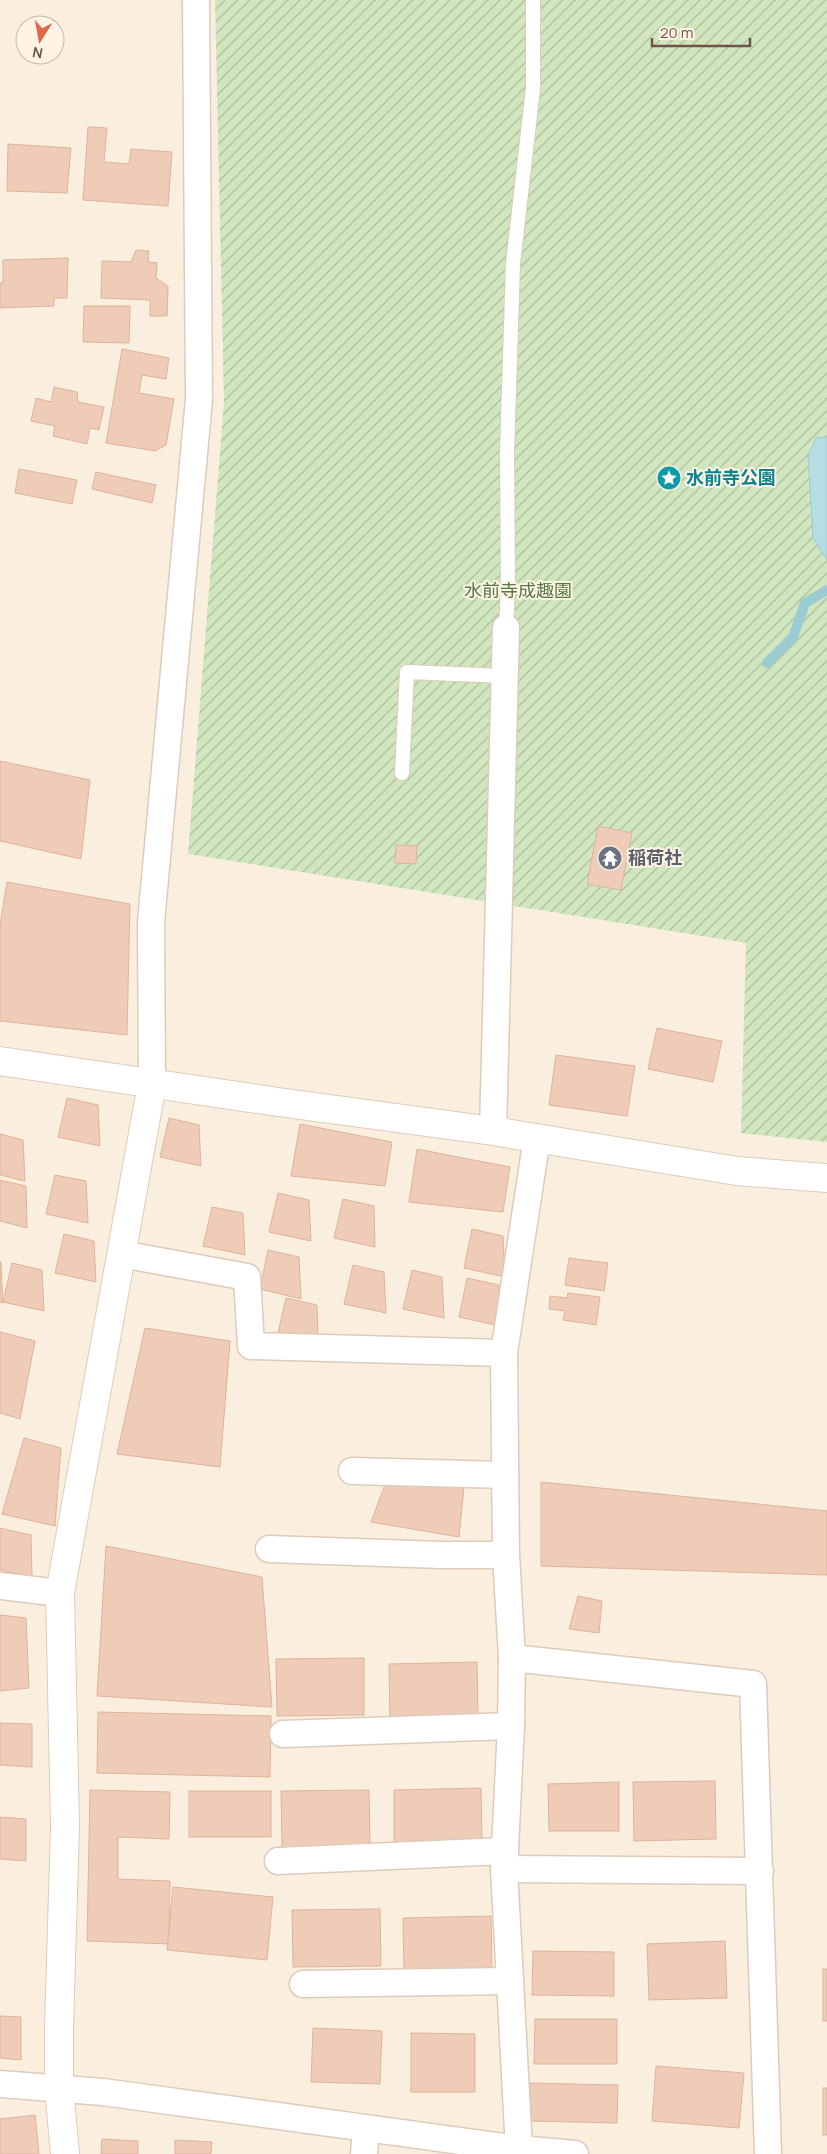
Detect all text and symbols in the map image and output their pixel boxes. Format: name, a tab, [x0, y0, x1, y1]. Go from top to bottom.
north arrow	[15, 15, 65, 65]
scale bar	[652, 15, 750, 47]
text: 20 m	[660, 22, 693, 43]
text: N	[31, 43, 44, 64]
place icon: 水前寺公園	[656, 465, 682, 491]
place label: 水前寺公園	[686, 465, 776, 489]
park label: 水前寺成趣園	[464, 578, 572, 602]
temple icon: 稲荷社	[597, 845, 623, 871]
place label: 稲荷社	[628, 845, 682, 869]

